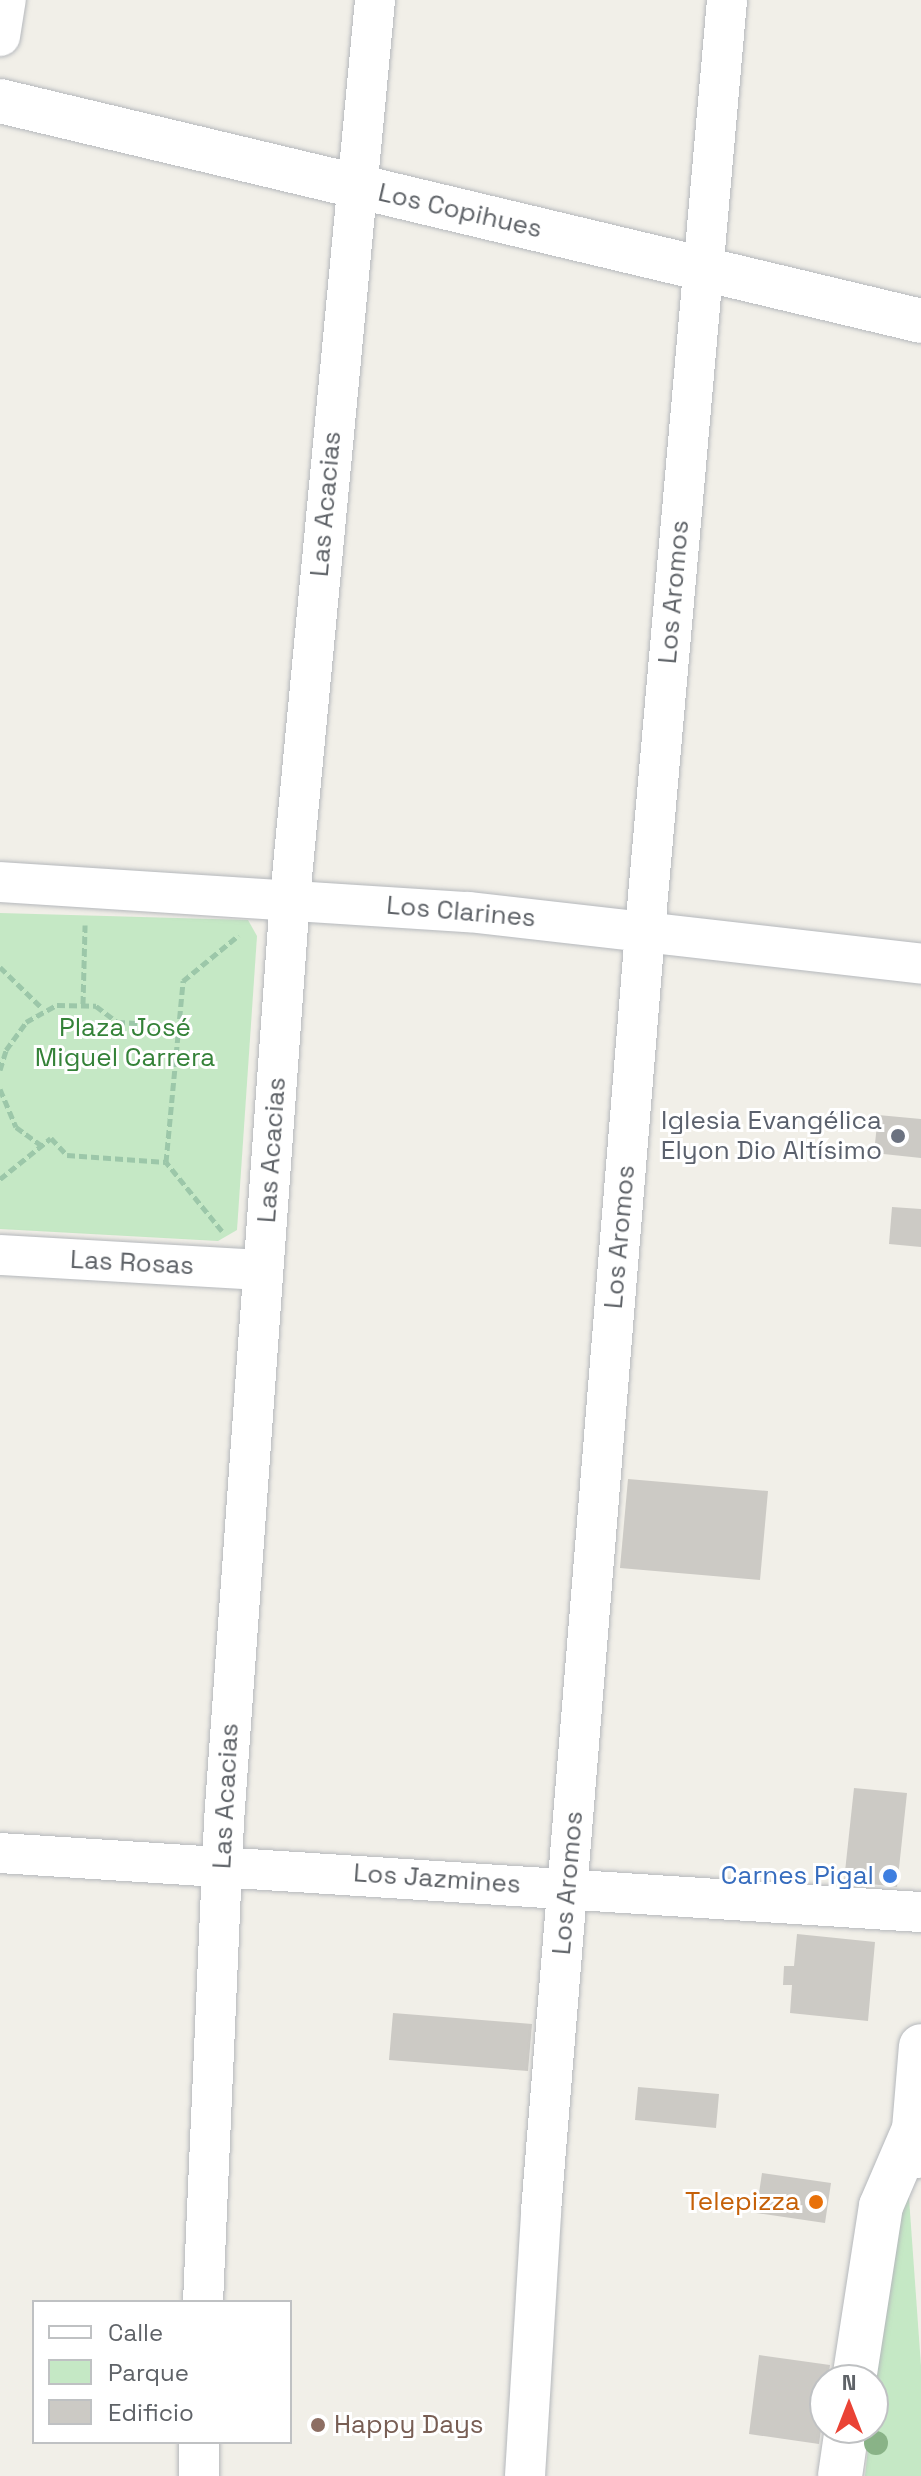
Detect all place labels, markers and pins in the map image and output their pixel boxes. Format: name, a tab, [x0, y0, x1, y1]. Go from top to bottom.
place label: Iglesia Evangélica Elyon Dio Altísimo	[660, 1105, 882, 1166]
marker: Iglesia Evangélica Elyon Dio Altísimo	[889, 1127, 907, 1145]
place label: Carnes Pigal	[721, 1860, 874, 1892]
marker: Carnes Pigal	[881, 1867, 899, 1885]
place label: Telepizza	[685, 2186, 800, 2218]
marker: Telepizza	[807, 2193, 825, 2211]
place label: Happy Days	[334, 2409, 484, 2441]
marker: Happy Days	[309, 2416, 327, 2434]

